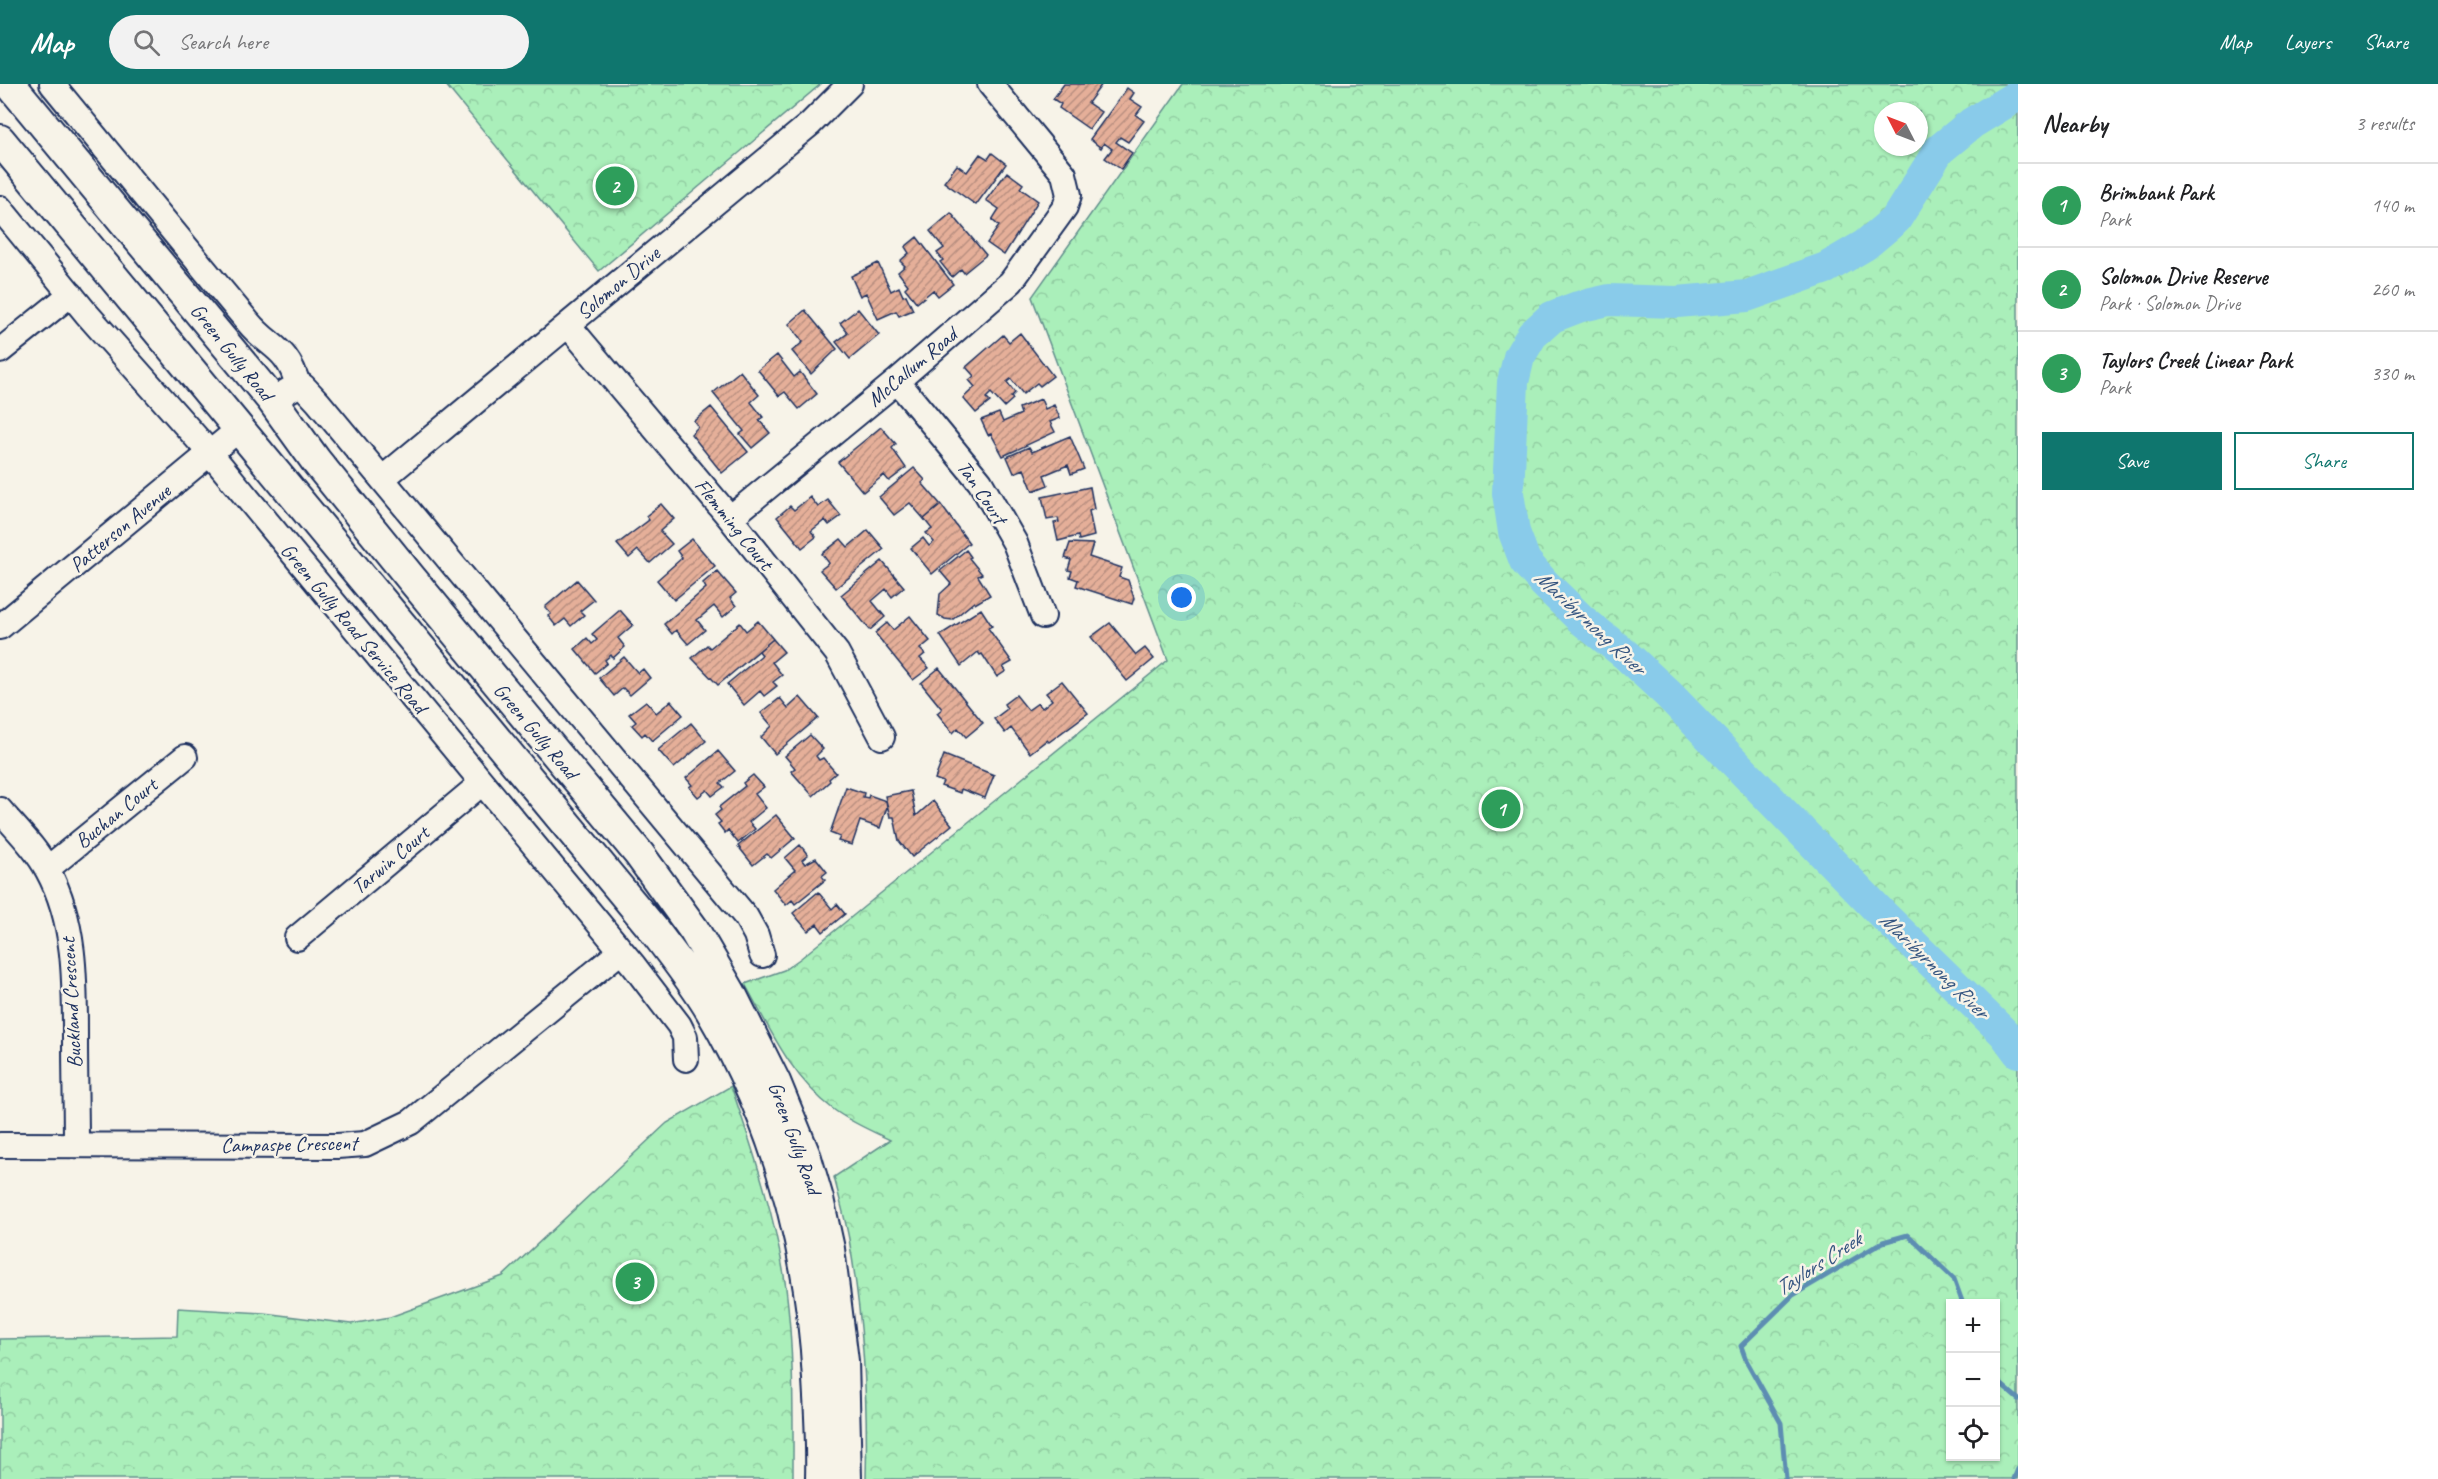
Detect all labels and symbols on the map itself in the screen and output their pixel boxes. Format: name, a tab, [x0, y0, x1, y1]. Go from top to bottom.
north arrow	[1874, 102, 1928, 156]
pin: 2	[596, 164, 634, 208]
street label: Solomon Drive	[571, 240, 666, 325]
street label: Green Gully Road	[185, 298, 281, 408]
street label: McCallum Road	[862, 319, 965, 412]
street label: Tan Court	[951, 455, 1014, 531]
street label: Flemming Court	[689, 473, 780, 577]
street label: Patterson Avenue	[64, 477, 177, 578]
street label: Green Gully Road Service Road	[275, 538, 435, 721]
water label: Maribyrnong River	[1529, 564, 1654, 683]
your location	[1167, 583, 1196, 612]
street label: Green Gully Road	[488, 677, 586, 787]
street label: Buchan Court	[70, 771, 164, 854]
pin: 1	[1482, 786, 1520, 832]
street label: Tarwin Court	[346, 819, 436, 900]
water label: Maribyrnong River	[1873, 906, 1998, 1027]
street label: Buckland Crescent	[54, 935, 87, 1069]
street label: Green Gully Road	[763, 1078, 828, 1200]
street label: Campaspe Crescent	[221, 1130, 360, 1158]
water label: Taylors Creek	[1769, 1224, 1870, 1302]
pin: 3	[616, 1260, 654, 1304]

